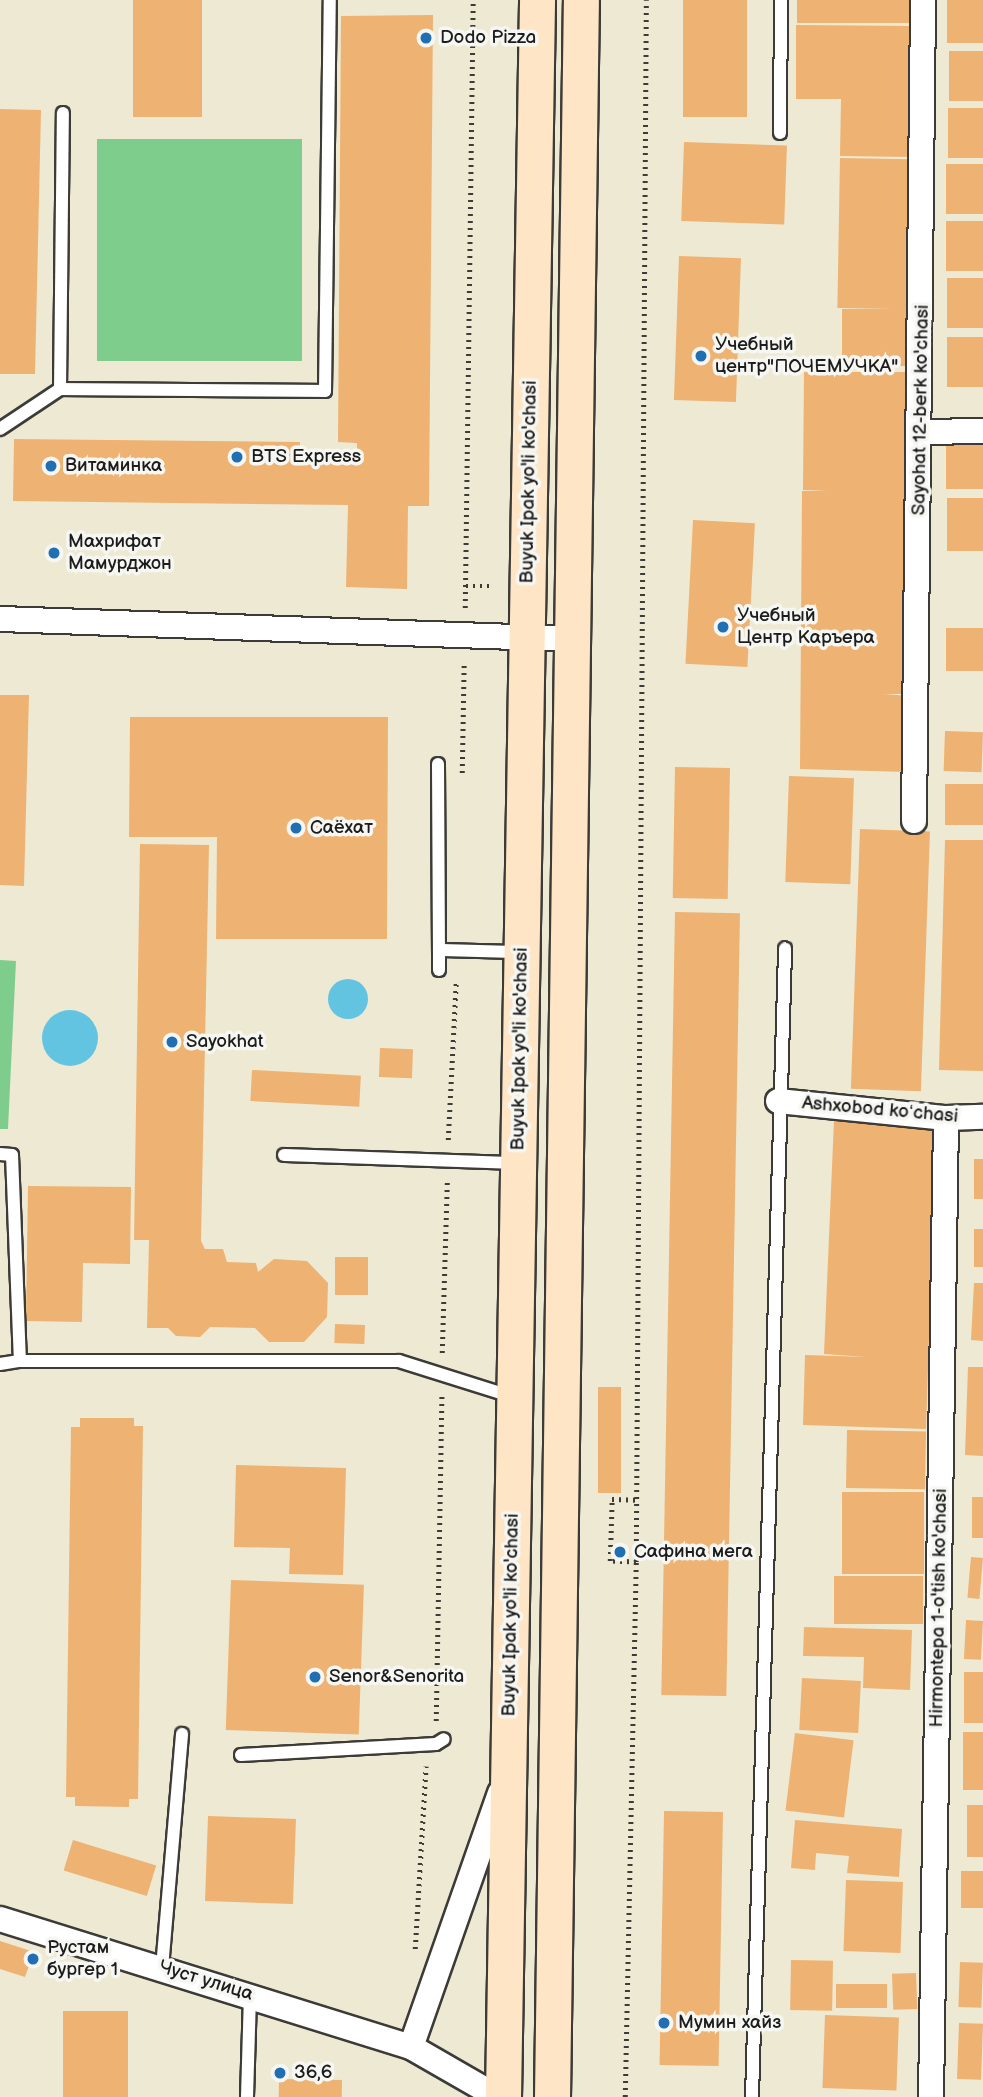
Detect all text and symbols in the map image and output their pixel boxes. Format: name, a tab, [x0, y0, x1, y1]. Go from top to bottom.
place label: Dodo Pizza	[440, 27, 536, 49]
marker: Dodo Pizza	[418, 30, 434, 46]
street label: Sayohat 12-berk ko'chasi	[908, 304, 934, 516]
place label: Учебный центр"ПОЧЕМУЧКА"	[715, 334, 898, 378]
marker: Учебный центр"ПОЧЕМУЧКА"	[693, 348, 709, 364]
street label: Buyuk Ipak yo'li ko'chasi	[516, 380, 542, 584]
place label: BTS Express	[251, 446, 361, 468]
marker: BTS Express	[229, 449, 245, 465]
place label: Витаминка	[65, 455, 162, 477]
marker: Витаминка	[43, 458, 59, 474]
place label: Махрифат Мамурджон	[68, 531, 172, 575]
marker: Махрифат Мамурджон	[46, 545, 62, 561]
place label: Учебный Центр Каръера	[737, 605, 875, 649]
marker: Учебный Центр Каръера	[715, 619, 731, 635]
place label: Саёхат	[310, 817, 373, 839]
marker: Саёхат	[288, 820, 304, 836]
street label: Buyuk Ipak yo'li ko'chasi	[507, 947, 533, 1151]
place label: Sayokhat	[186, 1031, 264, 1053]
marker: Sayokhat	[164, 1034, 180, 1050]
street label: Ashxobod koʻchasi	[801, 1092, 959, 1128]
street label: Hirmontepa 1-o'tish ko'chasi	[926, 1488, 952, 1728]
street label: Buyuk Ipak yo'li ko'chasi	[498, 1513, 524, 1717]
place label: Сафина мега	[634, 1541, 753, 1563]
marker: Сафина мега	[612, 1544, 628, 1560]
place label: Senor&Senorita	[329, 1666, 464, 1688]
marker: Senor&Senorita	[307, 1669, 323, 1685]
place label: Рустам бургер 1	[47, 1937, 118, 1981]
marker: Рустам бургер 1	[25, 1951, 41, 1967]
street label: Чуст улица	[156, 1956, 256, 2006]
place label: Мумин хайз	[678, 2012, 781, 2034]
marker: Мумин хайз	[656, 2015, 672, 2031]
place label: 36,6	[294, 2062, 332, 2084]
marker: 36,6	[272, 2065, 288, 2081]

